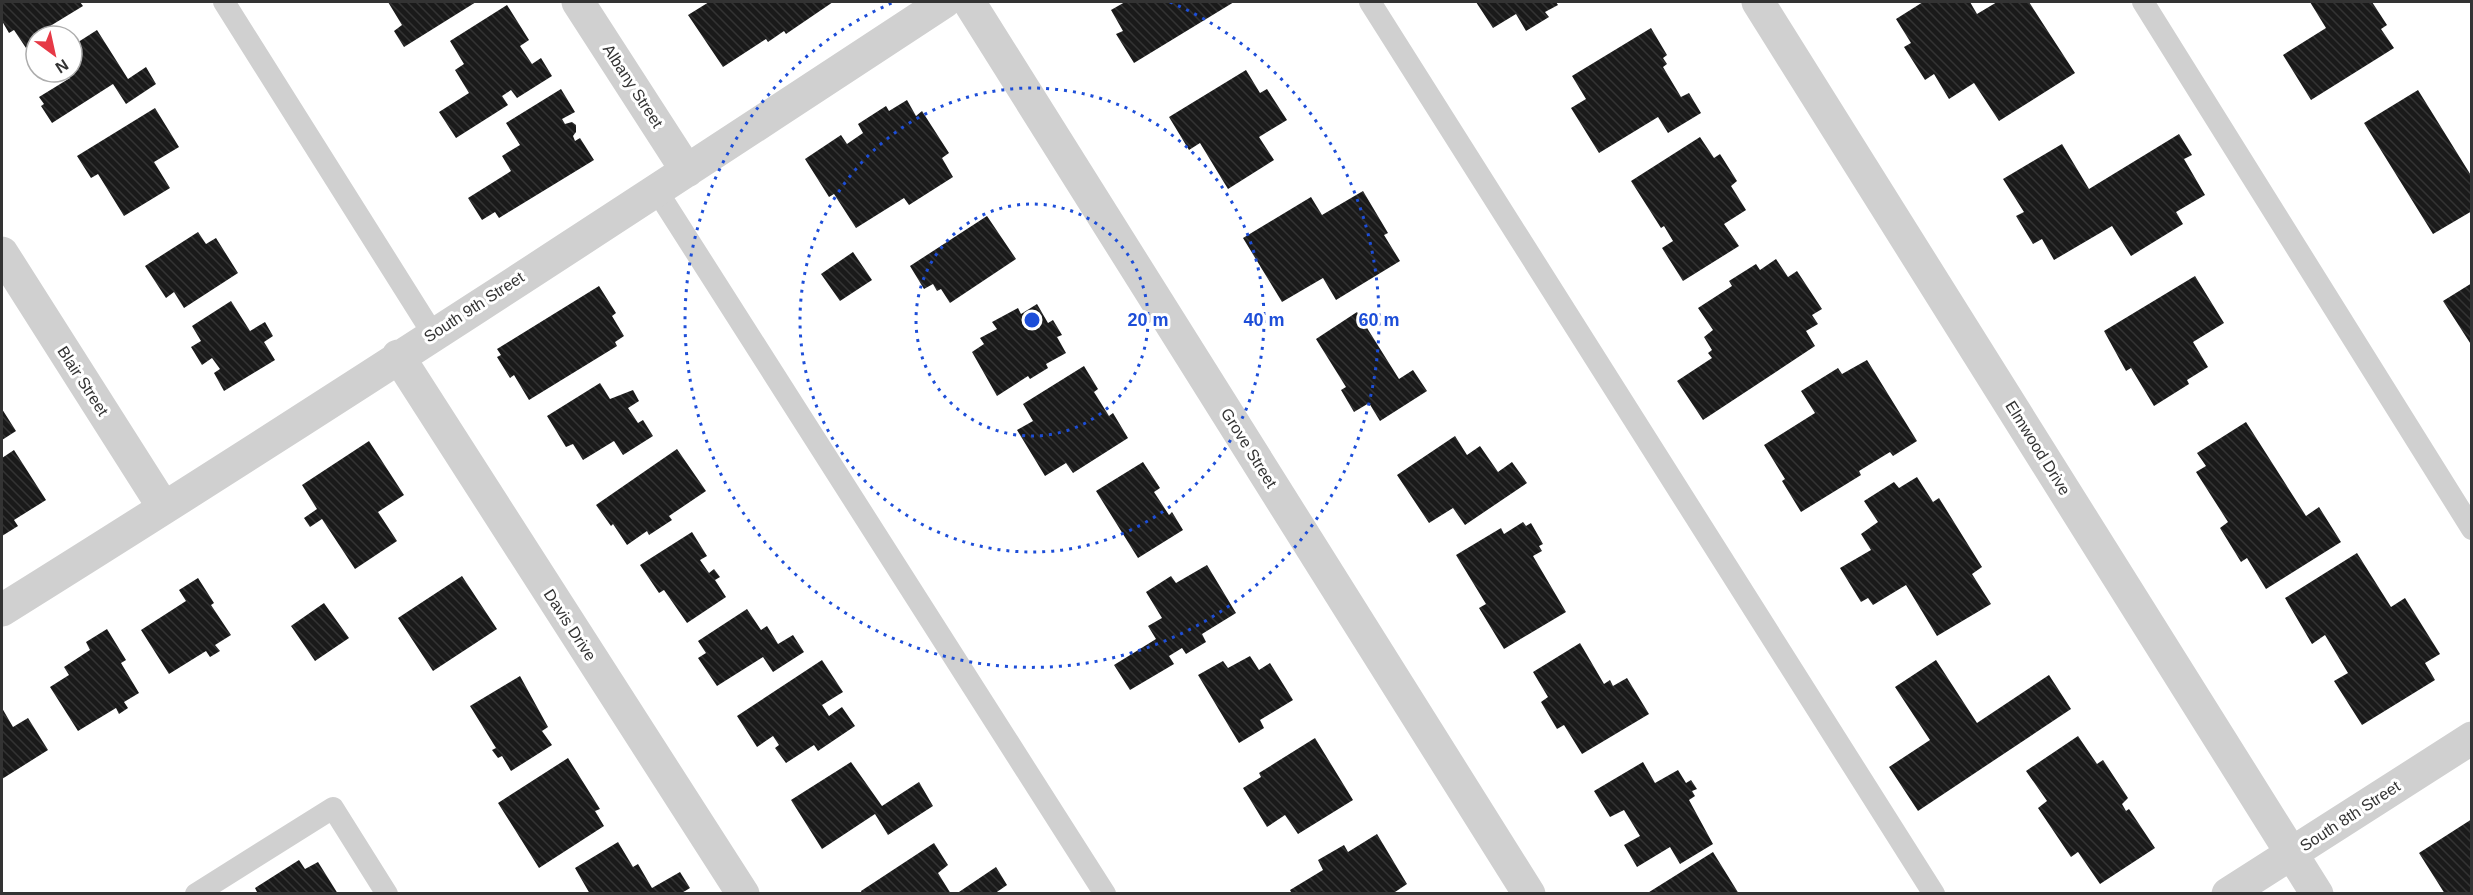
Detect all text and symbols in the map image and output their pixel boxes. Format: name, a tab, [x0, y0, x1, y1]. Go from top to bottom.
north arrow	[24, 24, 84, 84]
street label: Albany Street	[600, 41, 667, 131]
text: N	[52, 56, 71, 76]
street label: South 9th Street	[421, 268, 528, 346]
centre of rings	[1022, 310, 1042, 330]
text: 20 m	[1127, 310, 1169, 330]
text: 40 m	[1243, 310, 1285, 330]
text: 60 m	[1358, 310, 1400, 330]
street label: Blair Street	[54, 343, 112, 419]
street label: Elmwood Drive	[2002, 398, 2074, 498]
street label: Grove Street	[1218, 405, 1281, 491]
street label: Davis Drive	[541, 586, 599, 664]
street label: South 8th Street	[2297, 777, 2404, 855]

